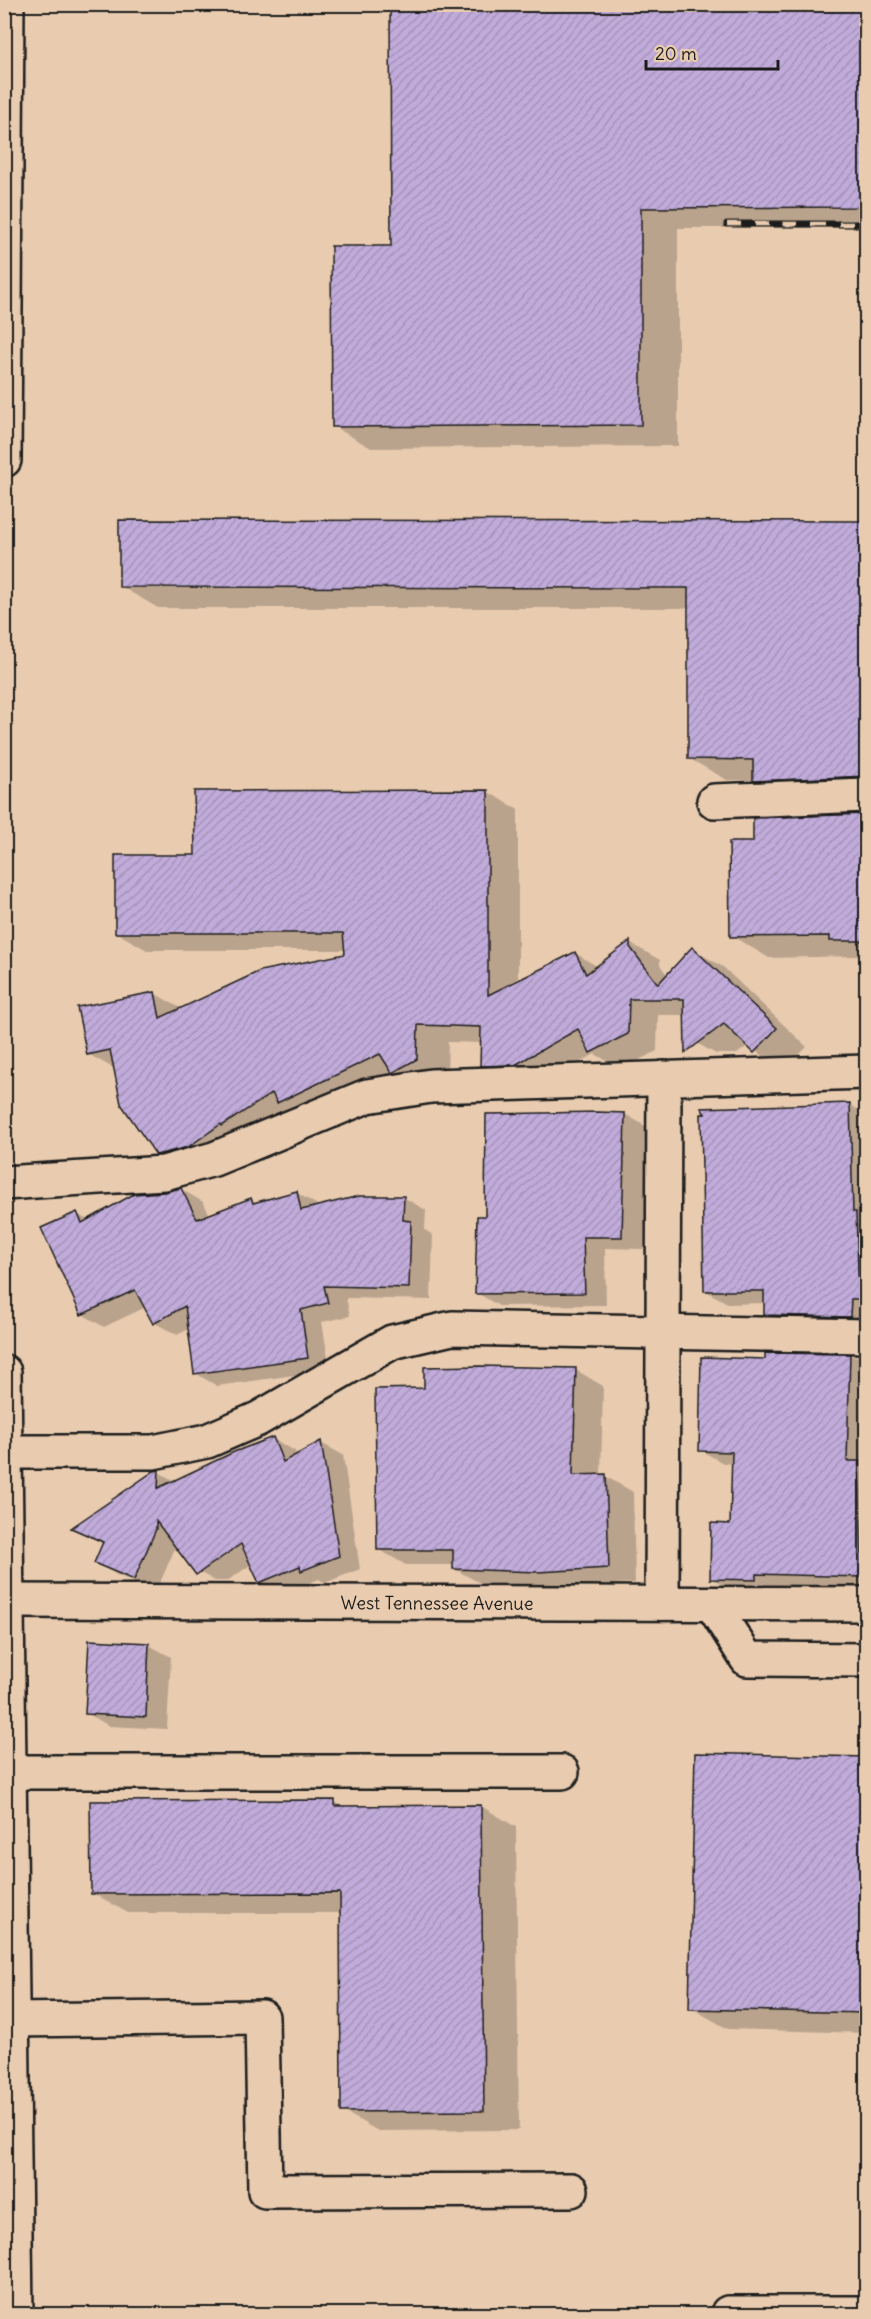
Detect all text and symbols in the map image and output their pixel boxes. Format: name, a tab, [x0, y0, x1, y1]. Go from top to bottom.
scale bar	[646, 33, 778, 71]
text: 20 m	[655, 42, 697, 65]
street label: West Tennessee Avenue	[341, 1591, 533, 1614]

